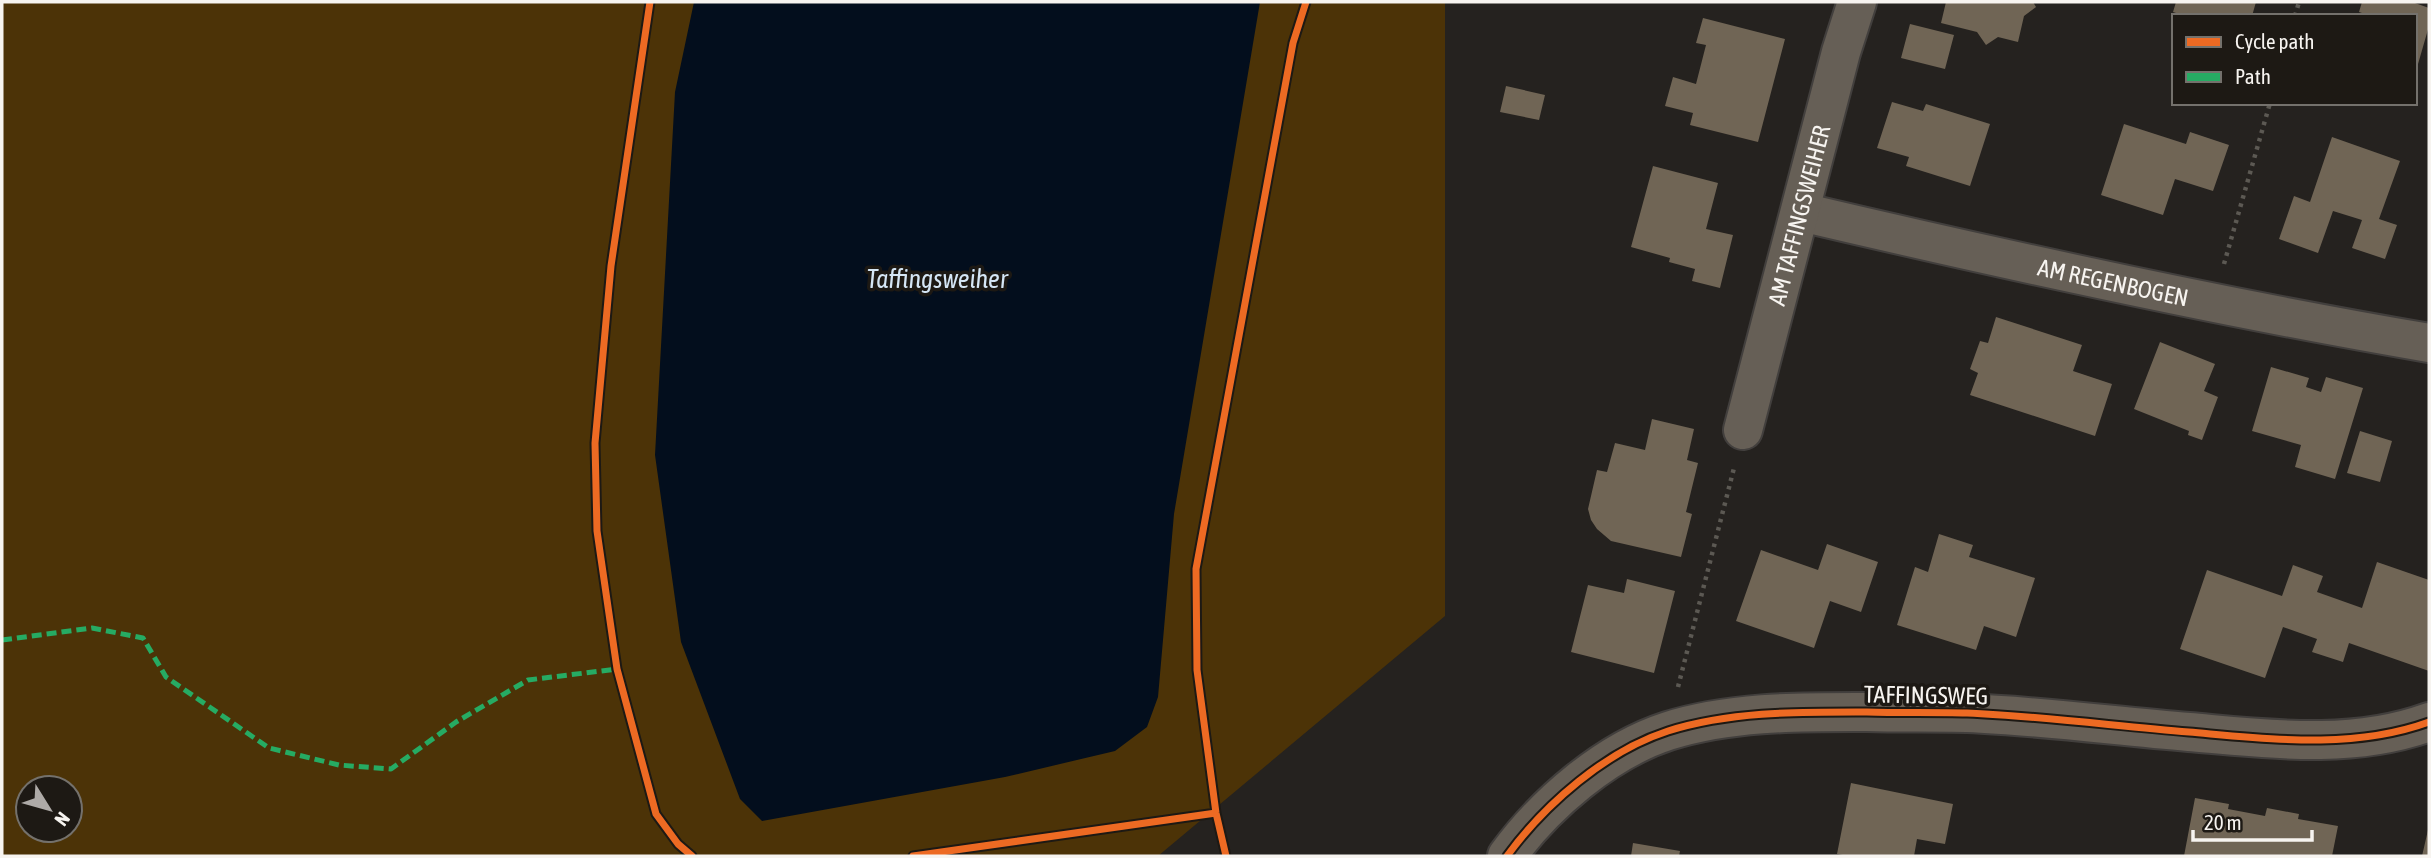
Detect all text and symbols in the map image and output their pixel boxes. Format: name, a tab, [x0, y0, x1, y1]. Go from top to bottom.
legend	[2172, 14, 2417, 105]
text: Cycle path	[2235, 29, 2314, 53]
text: Path	[2235, 64, 2271, 88]
street label: AM TAFFINGSWEIHER	[1762, 122, 1835, 308]
street label: AM REGENBOGEN	[2035, 253, 2191, 311]
water label: Taffingsweiher	[866, 264, 1009, 294]
street label: TAFFINGSWEG	[1864, 680, 1988, 710]
north arrow	[14, 774, 84, 844]
scale bar	[2193, 798, 2312, 842]
text: N	[50, 808, 75, 830]
text: 20 m	[2204, 810, 2242, 834]

